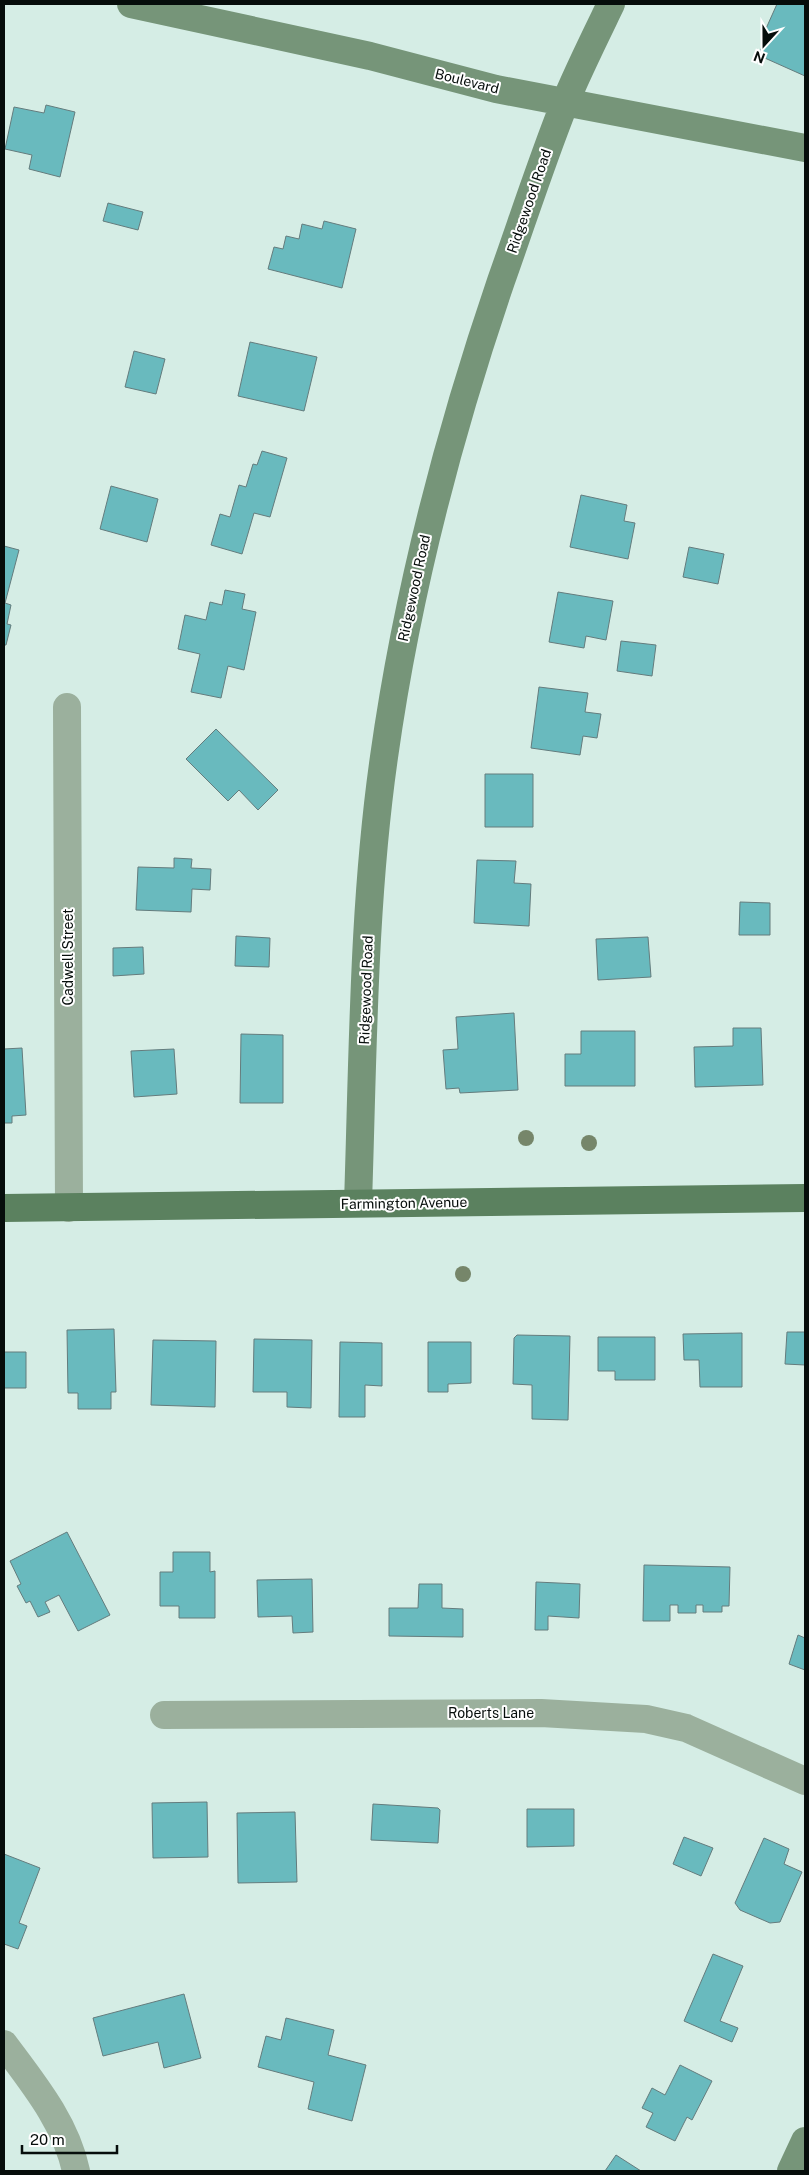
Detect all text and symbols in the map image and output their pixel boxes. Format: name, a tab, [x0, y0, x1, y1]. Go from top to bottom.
north arrow	[739, 20, 789, 70]
text: N	[751, 48, 767, 67]
street label: Boulevard	[433, 65, 501, 97]
street label: Ridgewood Road	[504, 147, 554, 255]
street label: Ridgewood Road	[395, 533, 433, 643]
street label: Cadwell Street	[60, 909, 76, 1005]
street label: Ridgewood Road	[356, 935, 376, 1045]
street label: Farmington Avenue	[341, 1194, 468, 1212]
street label: Roberts Lane	[448, 1705, 534, 1721]
scale bar	[22, 2122, 118, 2154]
text: 20 m	[30, 2131, 65, 2148]

